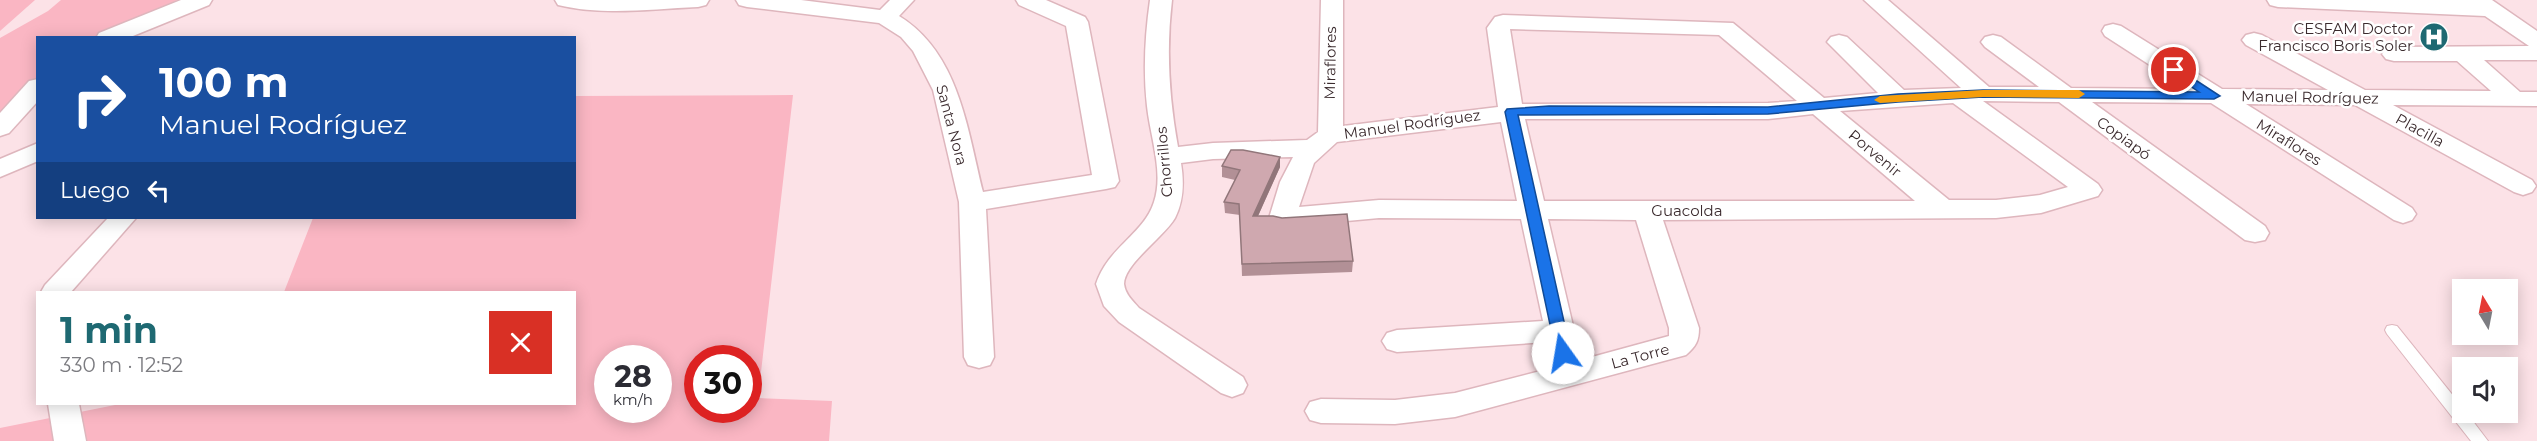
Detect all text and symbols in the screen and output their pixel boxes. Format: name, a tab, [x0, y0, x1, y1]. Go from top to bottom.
place label: CESFAM Doctor Francisco Boris Soler	[2258, 19, 2413, 55]
hospital icon: CESFAM Doctor Francisco Boris Soler	[2418, 21, 2450, 53]
street label: Miraflores	[1320, 26, 1340, 100]
pin	[2148, 44, 2199, 95]
icon: arrive	[2157, 53, 2190, 86]
text: 100 m	[159, 56, 288, 108]
icon: right	[60, 60, 138, 138]
street label: Santa Nora	[932, 83, 972, 167]
street label: Manuel Rodríguez	[2241, 86, 2379, 108]
street label: Manuel Rodríguez	[1342, 105, 1482, 143]
text: Manuel Rodríguez	[159, 108, 407, 141]
street label: Placilla	[2392, 109, 2448, 151]
street label: Copiapó	[2093, 112, 2155, 164]
street label: Miraflores	[2253, 115, 2325, 169]
street label: Porvenir	[1845, 125, 1905, 181]
street label: Chorrillos	[1151, 126, 1177, 198]
icon: left	[142, 174, 175, 207]
text: Luego	[60, 177, 130, 204]
street label: Guacolda	[1651, 201, 1723, 220]
north arrow	[2452, 279, 2518, 345]
map controls	[2452, 279, 2518, 423]
text: 1 min	[60, 308, 158, 352]
button: close	[489, 311, 552, 374]
position arrow	[1531, 321, 1595, 385]
street label: La Torre	[1609, 339, 1671, 373]
speed limit sign: 30	[684, 345, 762, 423]
text: 330 m · 12:52	[60, 353, 183, 377]
button: sound	[2452, 357, 2518, 423]
text: 28	[614, 358, 652, 395]
text: km/h	[613, 390, 653, 409]

